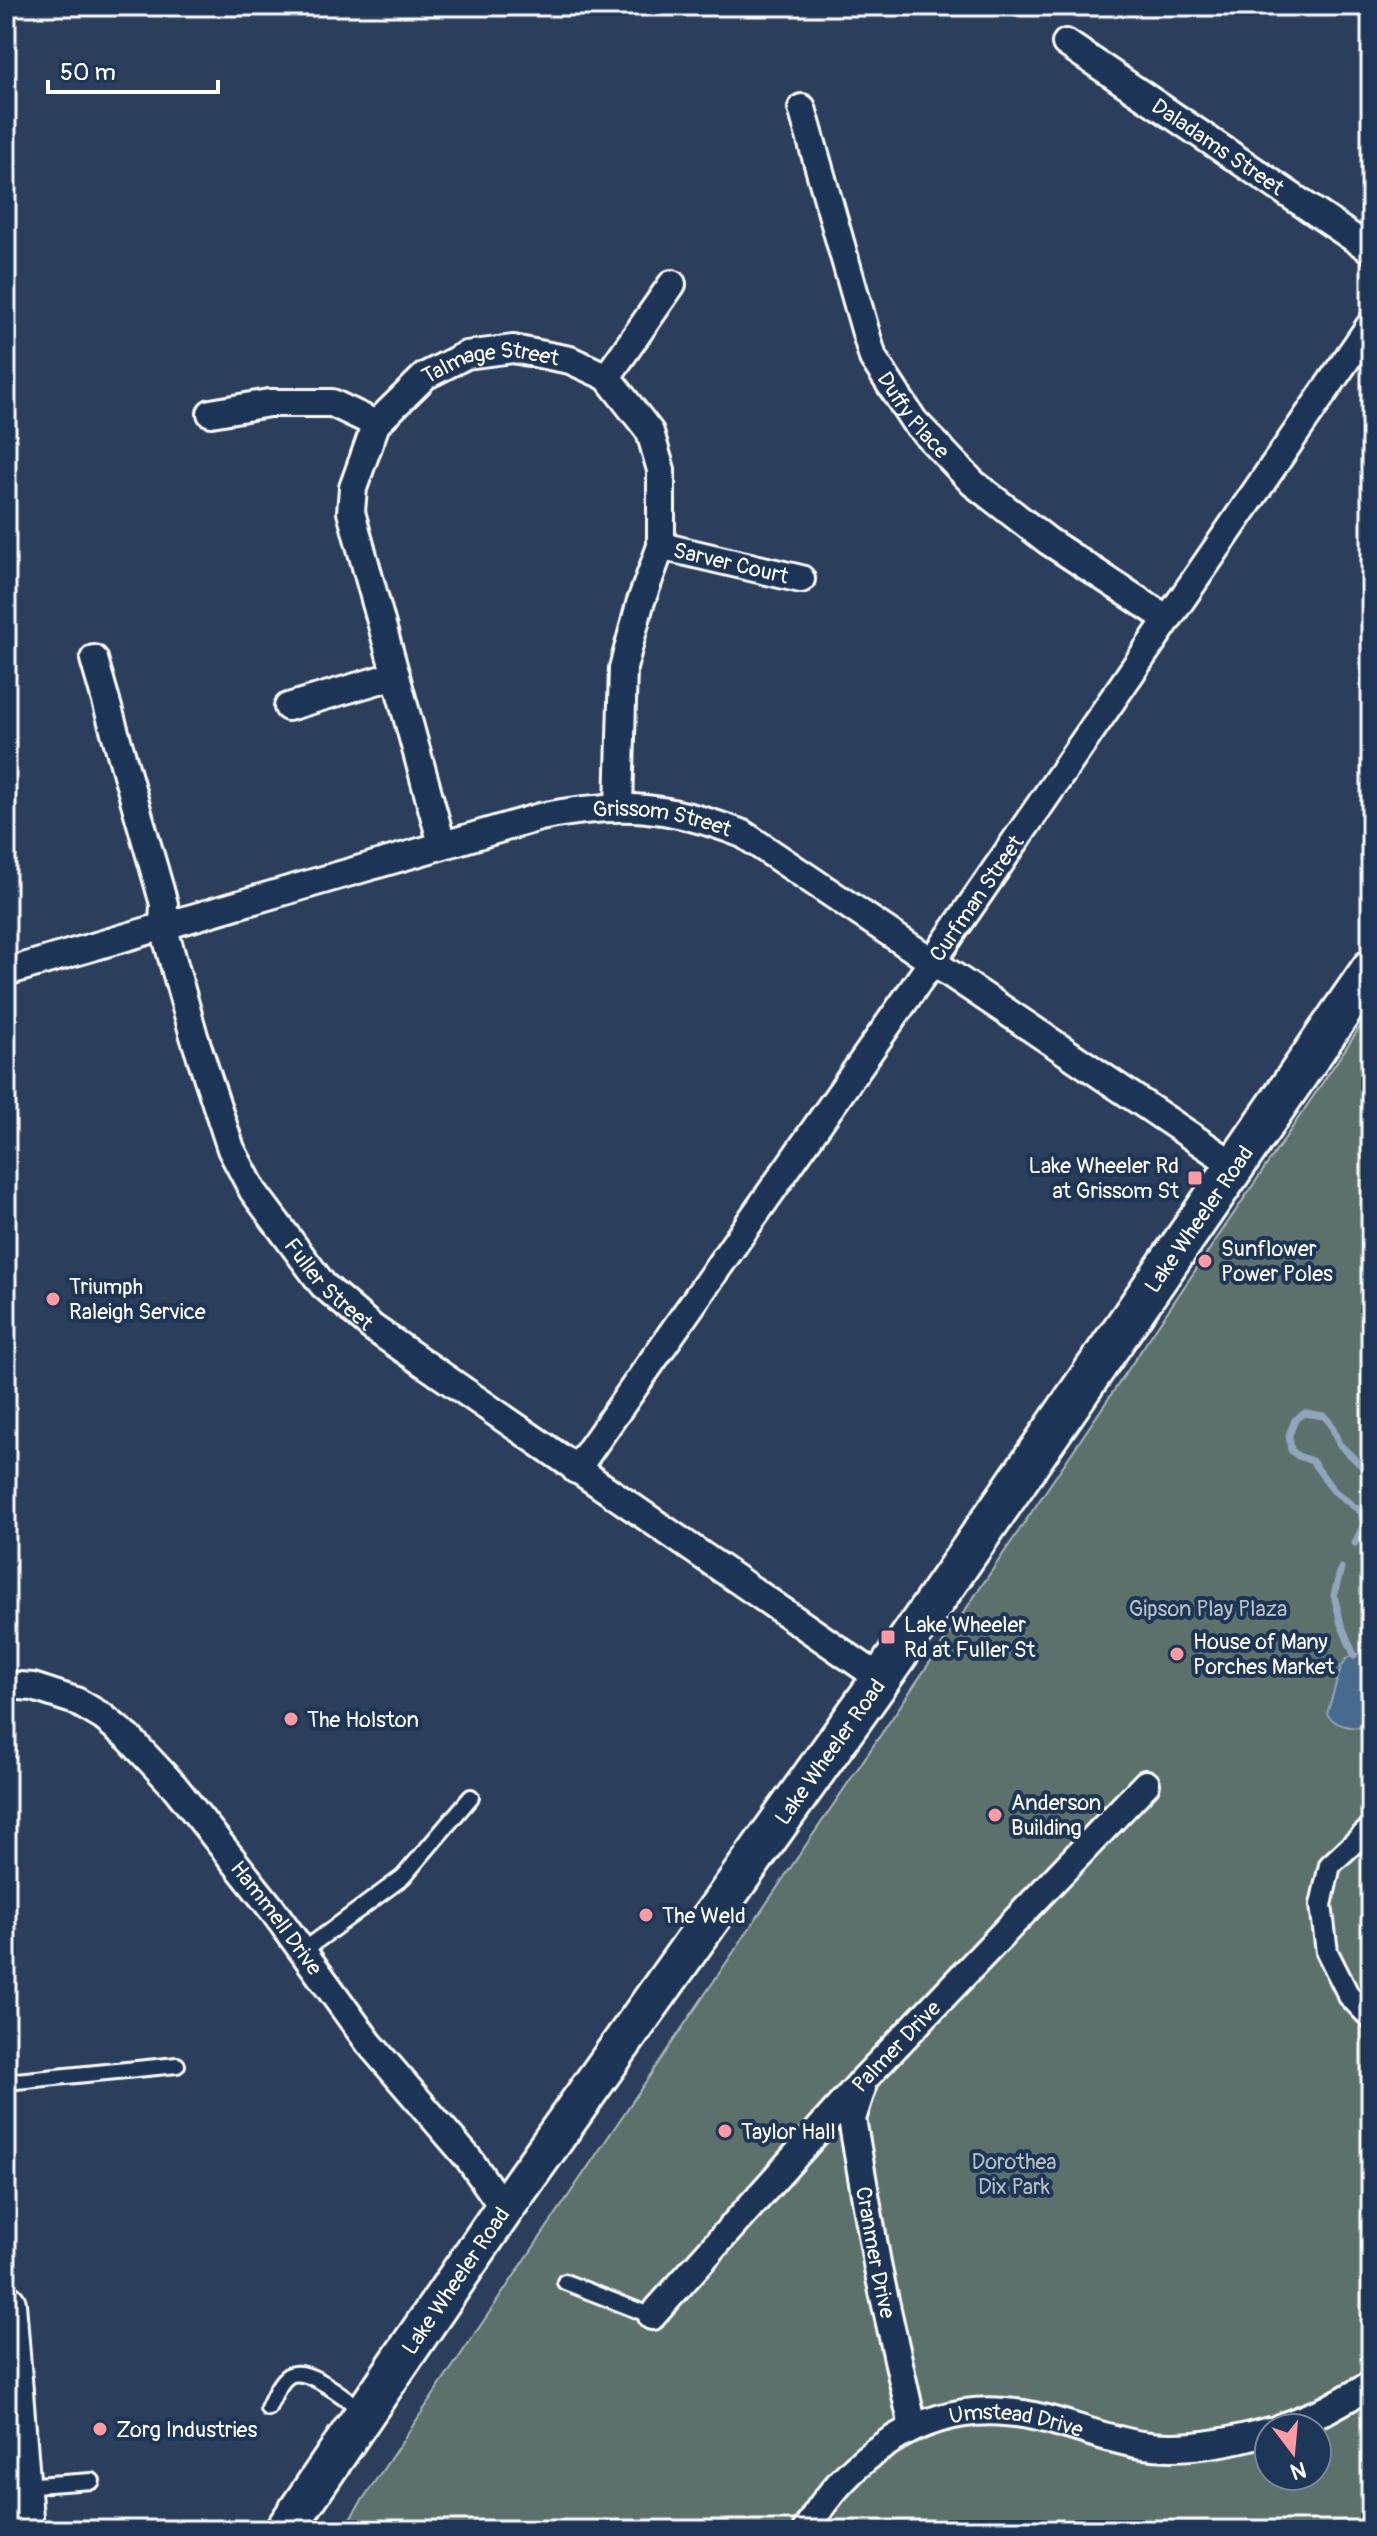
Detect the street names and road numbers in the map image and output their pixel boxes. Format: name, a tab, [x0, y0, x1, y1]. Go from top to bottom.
street label: Daladams Street	[1146, 92, 1289, 202]
street label: Talmage Street	[417, 336, 562, 390]
street label: Duffy Place	[871, 367, 955, 465]
street label: Sarver Court	[670, 536, 791, 591]
street label: Grissom Street	[592, 795, 735, 844]
street label: Curfman Street	[924, 830, 1030, 967]
street label: Lake Wheeler Road	[1139, 1140, 1260, 1299]
street label: Fuller Street	[278, 1233, 379, 1337]
street label: Lake Wheeler Road	[769, 1674, 892, 1831]
street label: Hammell Drive	[224, 1855, 328, 1981]
street label: Palmer Drive	[846, 1994, 947, 2098]
street label: Cranmer Drive	[849, 2184, 902, 2321]
street label: Lake Wheeler Road	[396, 2202, 516, 2360]
street label: Umstead Drive	[947, 2398, 1087, 2444]

